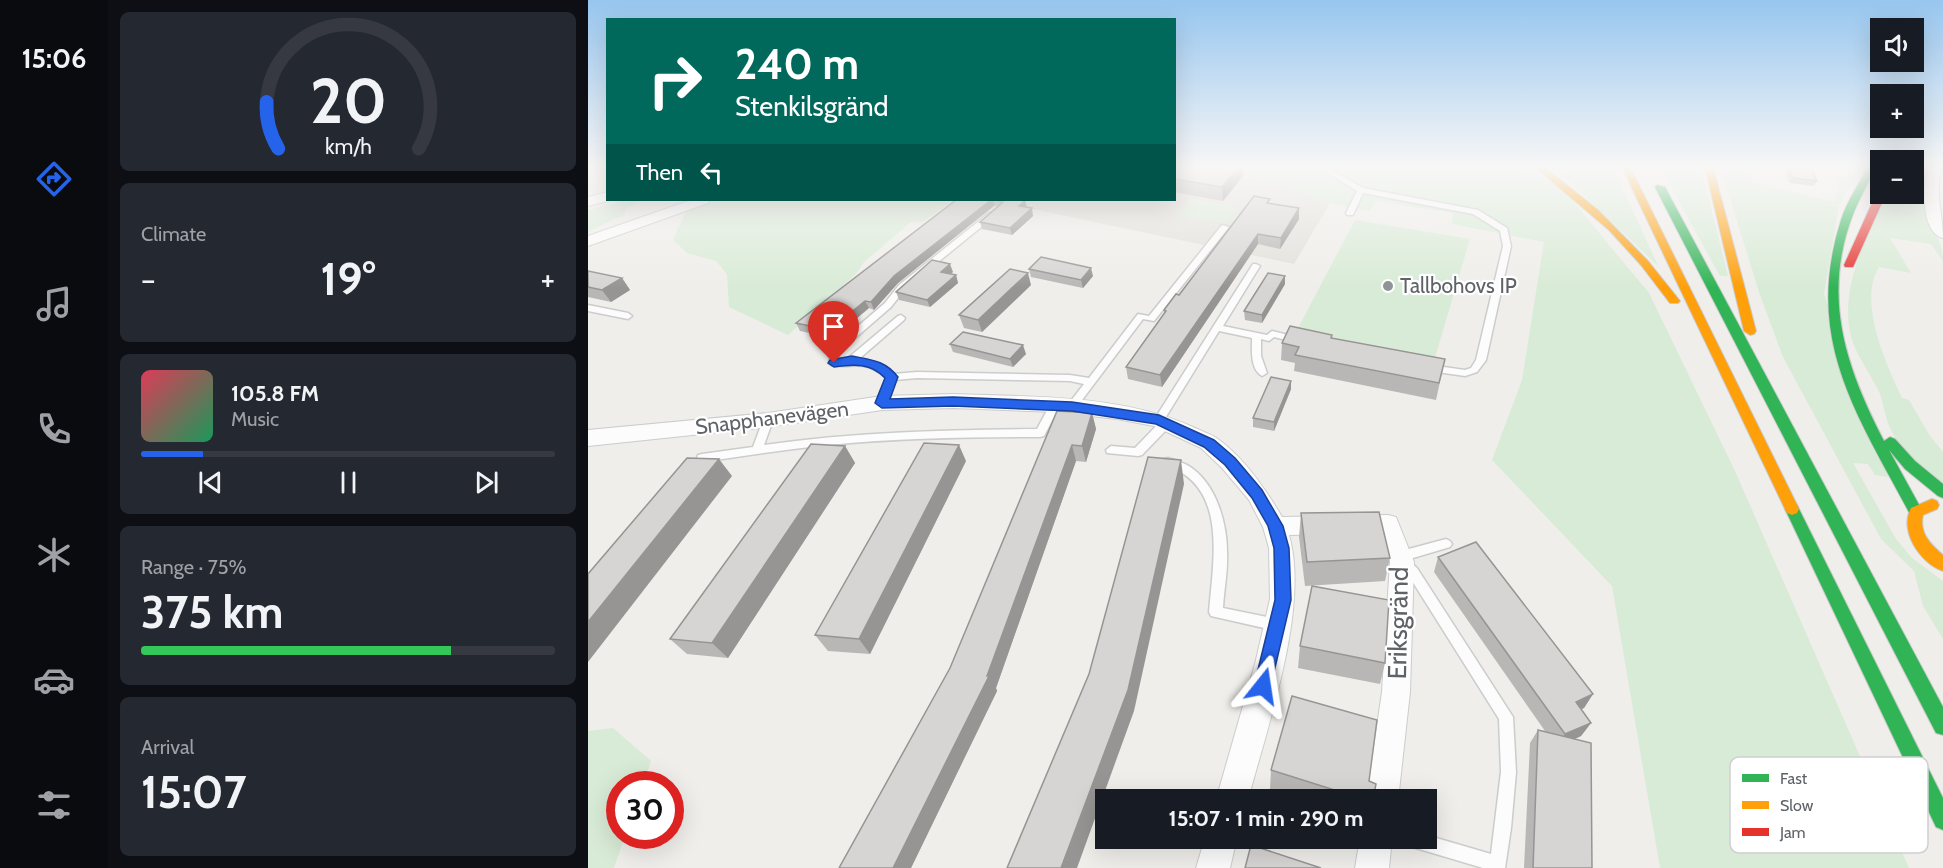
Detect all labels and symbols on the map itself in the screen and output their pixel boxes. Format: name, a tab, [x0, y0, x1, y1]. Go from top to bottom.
place label: Tallbohovs IP	[1400, 273, 1517, 298]
marker: Tallbohovs IP	[1381, 279, 1395, 293]
pin	[808, 301, 859, 363]
street label: Snapphanevägen	[694, 396, 850, 439]
street label: Eriksgränd	[1381, 566, 1415, 680]
position arrow	[1231, 654, 1295, 718]
legend	[1730, 757, 1928, 853]
text: Fast	[1780, 769, 1808, 788]
speed limit sign: 30	[606, 771, 684, 849]
text: Slow	[1780, 796, 1814, 815]
text: Jam	[1779, 823, 1806, 842]

